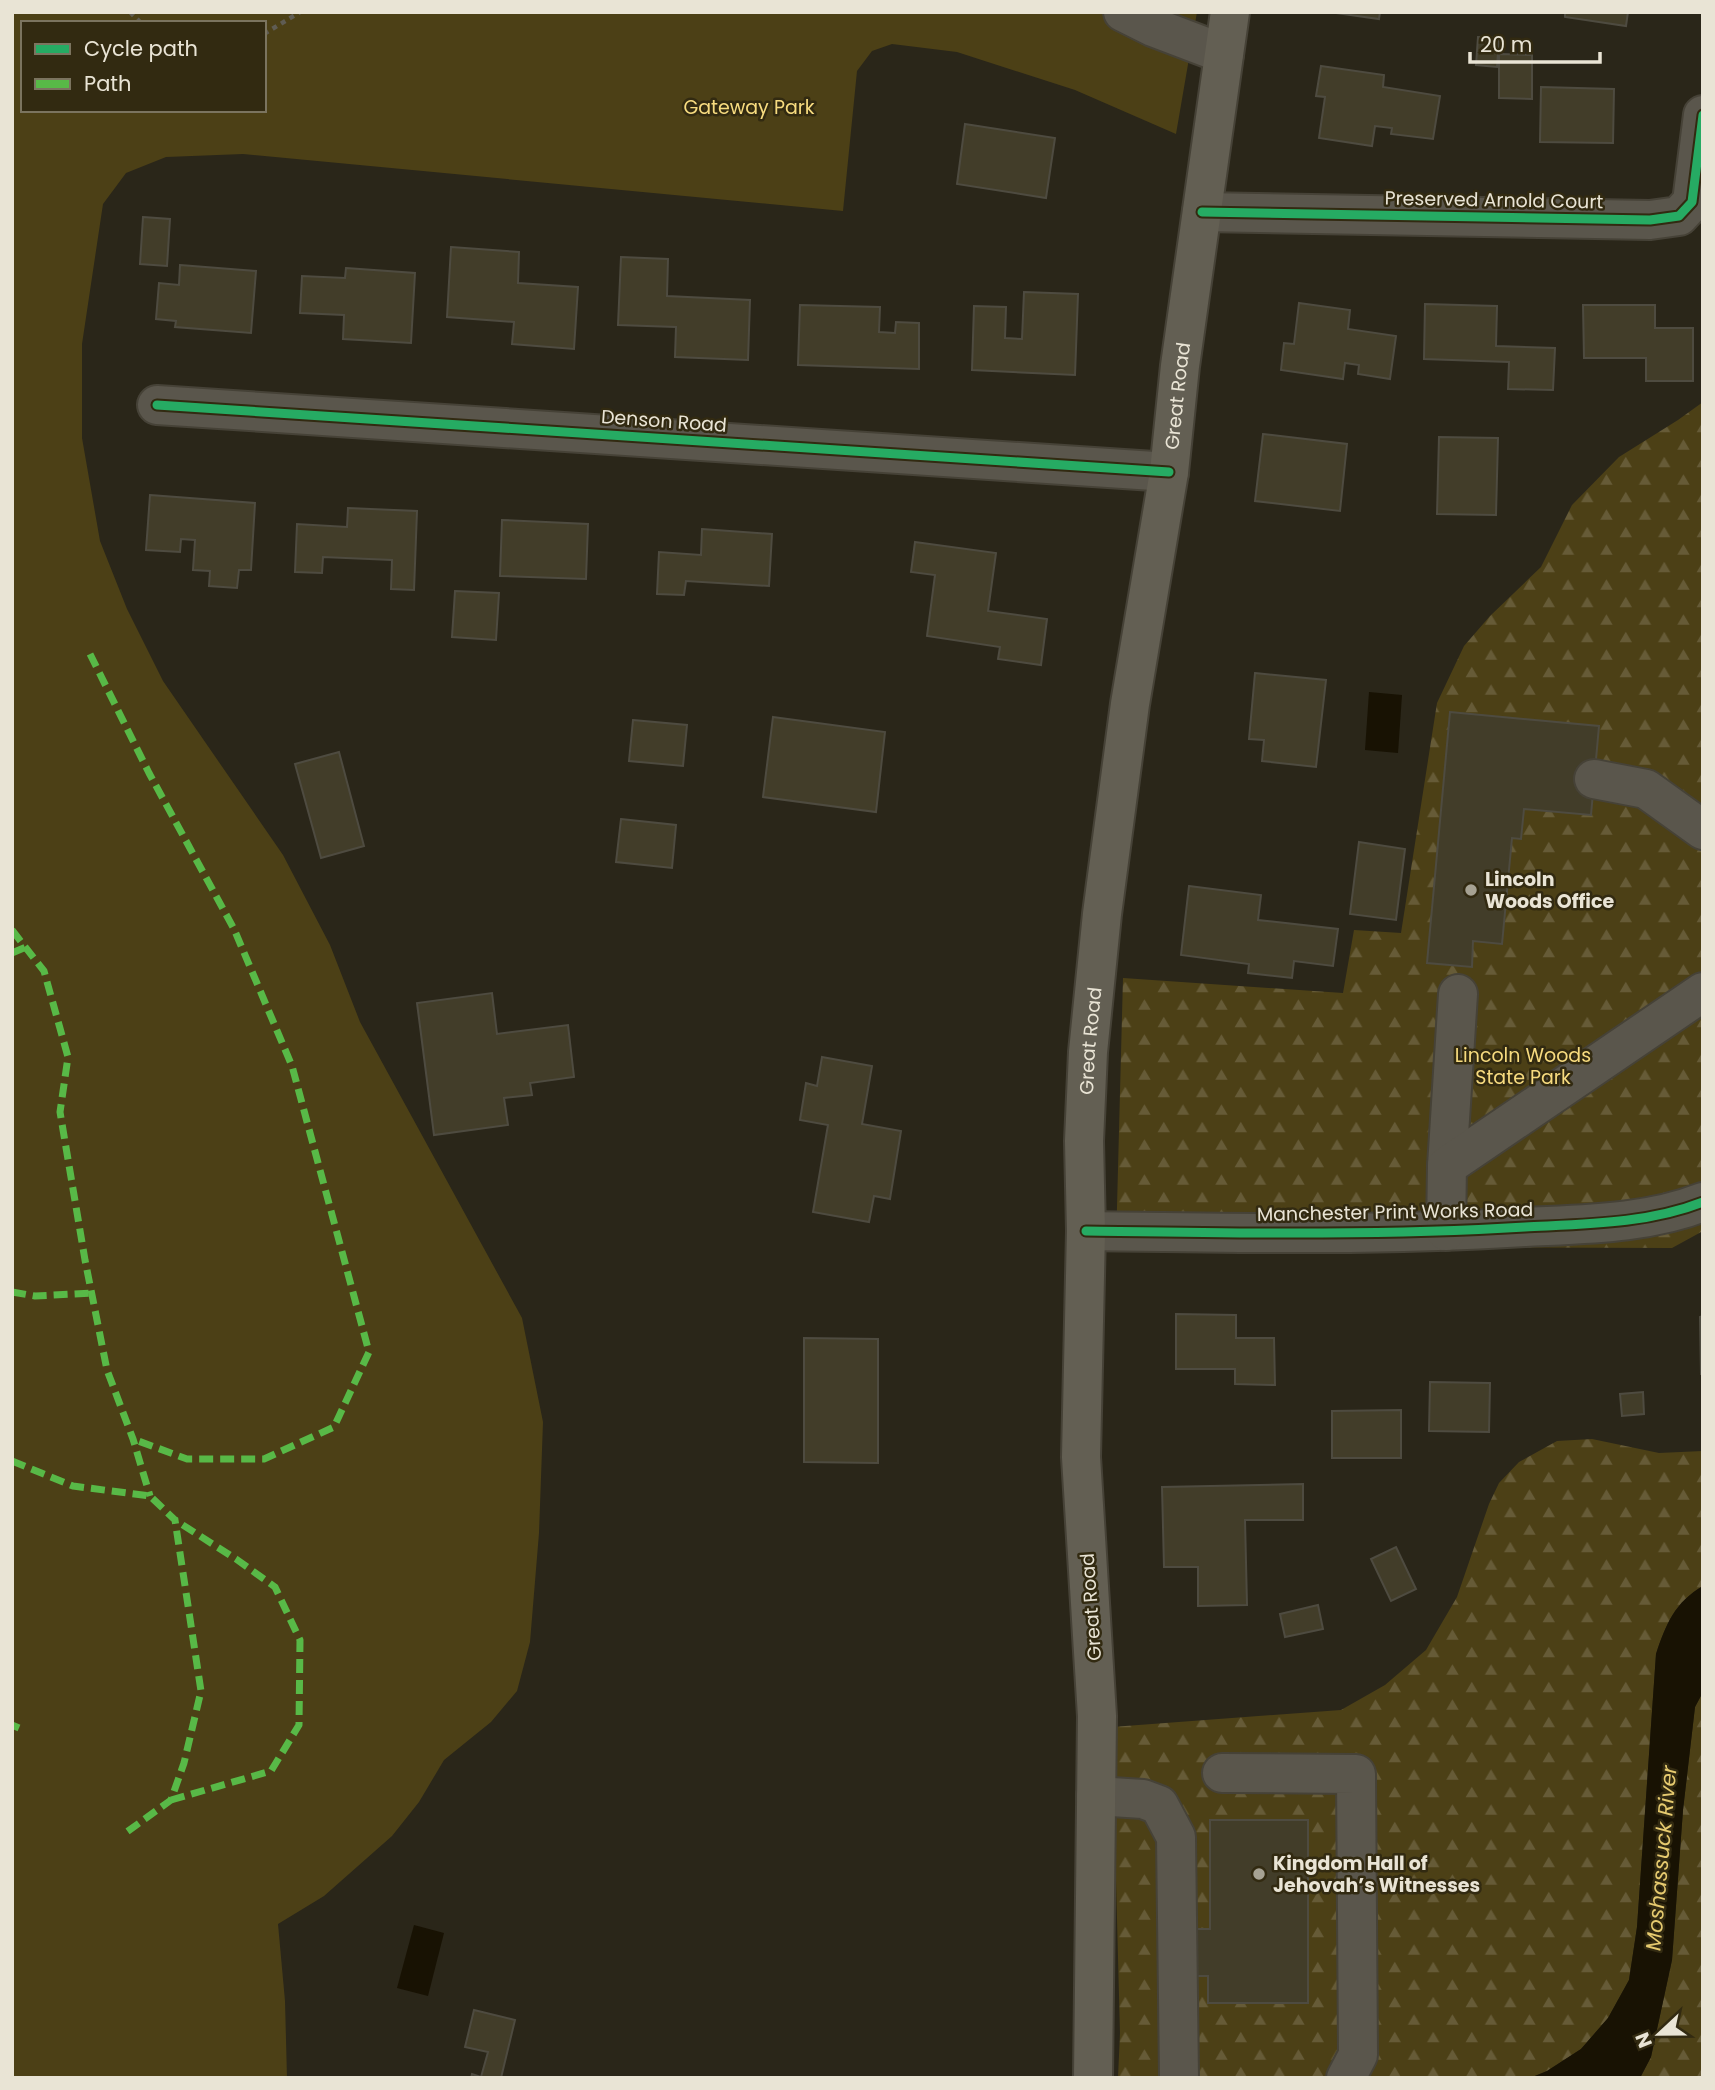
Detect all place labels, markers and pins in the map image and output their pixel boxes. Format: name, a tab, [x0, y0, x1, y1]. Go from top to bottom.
place label: Lincoln Woods Office	[1485, 866, 1614, 915]
marker: Lincoln Woods Office	[1463, 882, 1479, 898]
place label: Kingdom Hall of Jehovah’s Witnesses	[1273, 1850, 1480, 1899]
marker: Kingdom Hall of Jehovah’s Witnesses	[1251, 1866, 1267, 1882]

